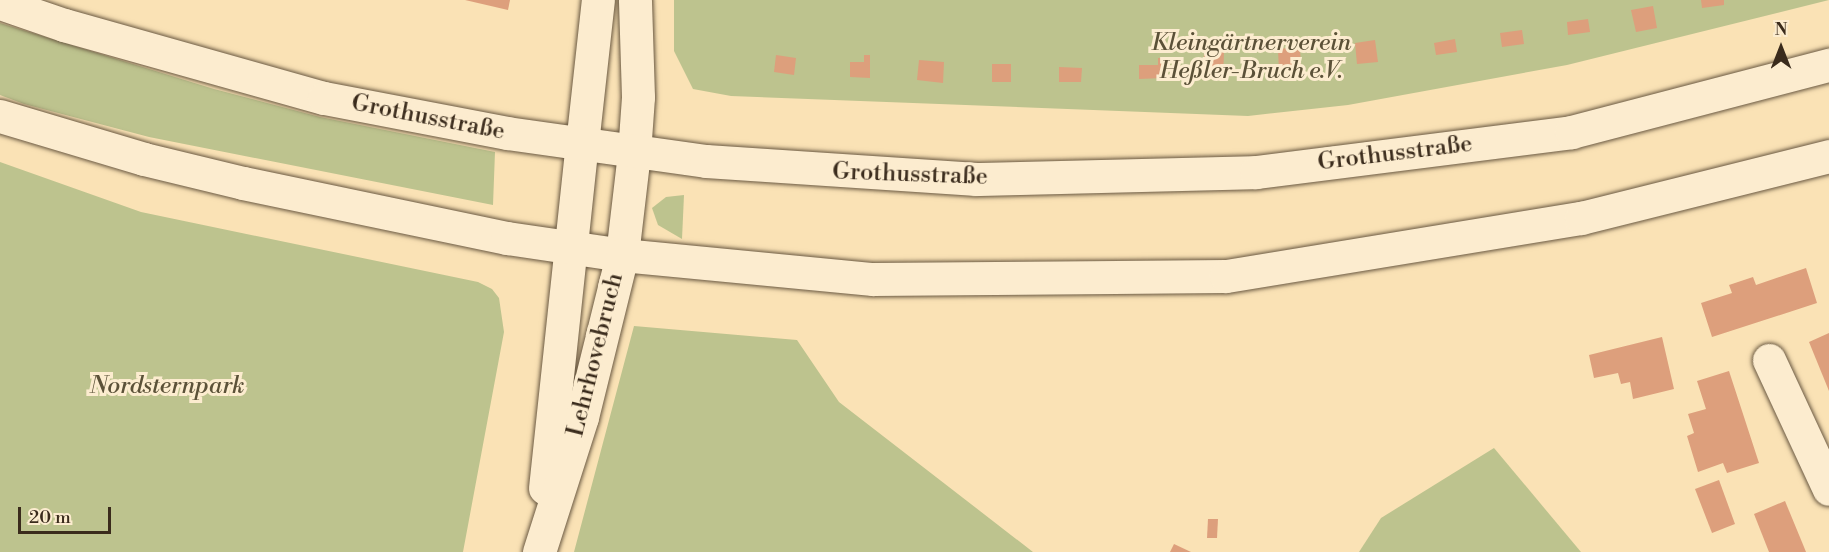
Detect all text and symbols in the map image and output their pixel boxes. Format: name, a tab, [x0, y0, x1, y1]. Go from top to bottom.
north arrow	[1751, 18, 1811, 78]
text: N	[1775, 20, 1787, 40]
park label: Kleingärtnerverein Heßler-Bruch e.V.	[1151, 30, 1351, 86]
street label: Grothusstraße	[349, 89, 507, 147]
street label: Grothusstraße	[1316, 130, 1474, 178]
street label: Grothusstraße	[832, 158, 988, 192]
street label: Lehrhovebruch	[562, 270, 630, 440]
park label: Nordsternpark	[90, 373, 244, 401]
scale bar	[21, 495, 114, 533]
text: 20 m	[29, 506, 71, 529]

